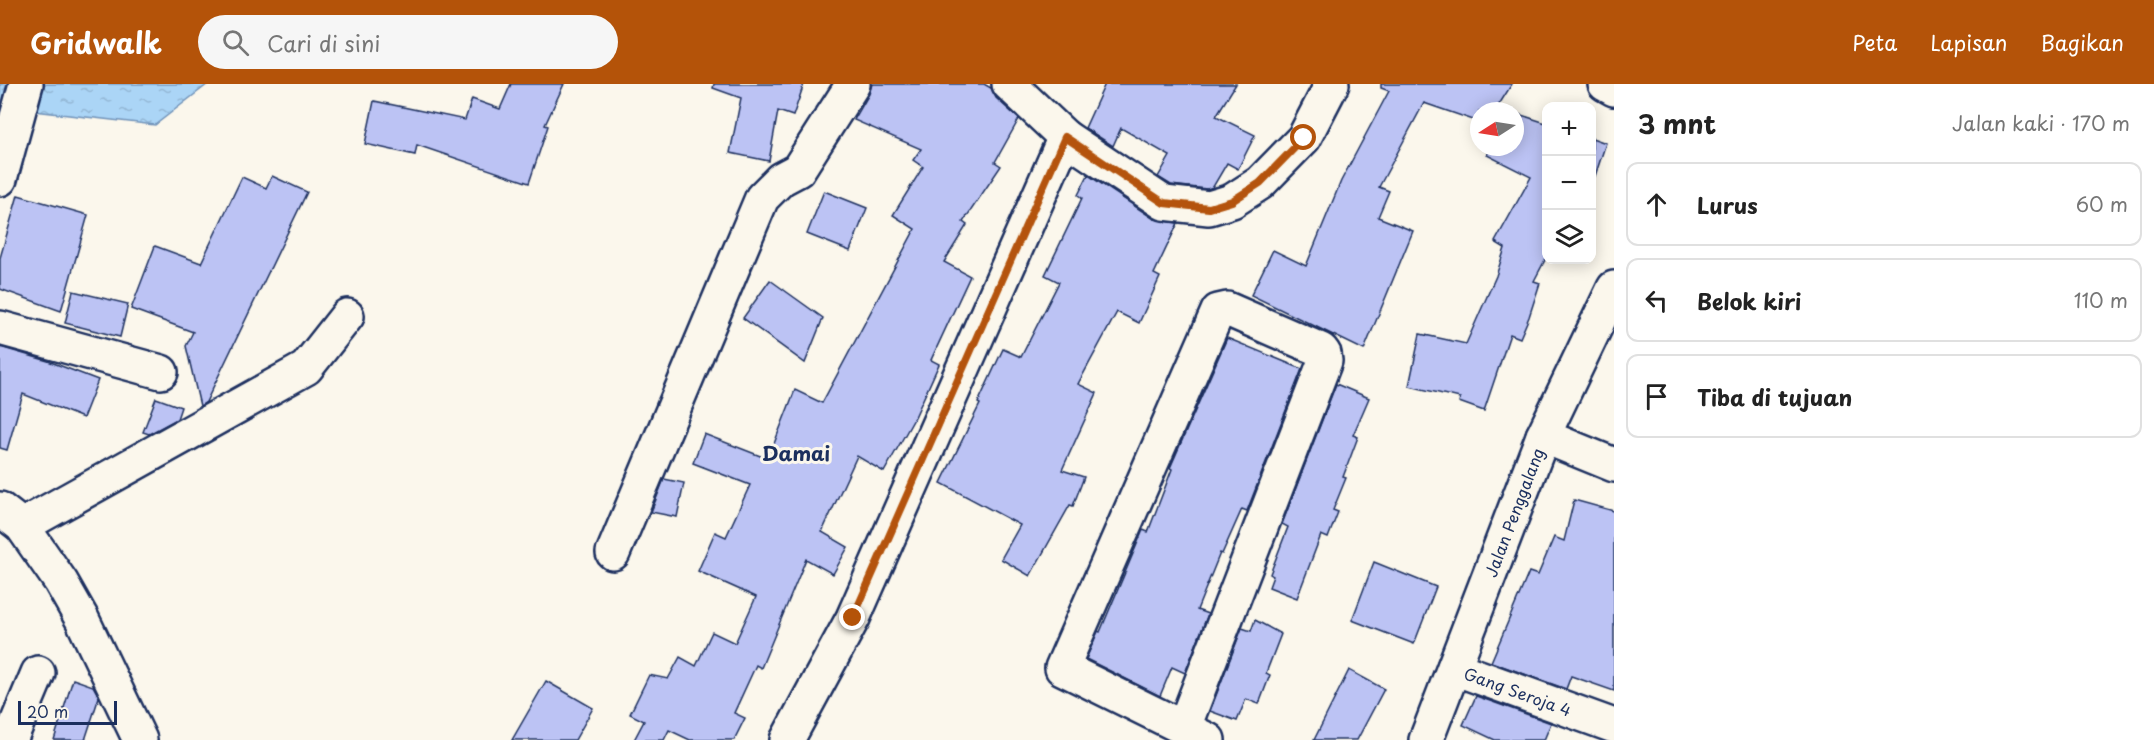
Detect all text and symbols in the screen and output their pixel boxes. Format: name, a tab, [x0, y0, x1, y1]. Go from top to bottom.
search box	[198, 15, 618, 69]
text: Gridwalk	[30, 21, 162, 64]
icon: search	[219, 26, 252, 59]
text: Cari di sini	[267, 26, 380, 59]
text: Peta	[1852, 26, 1897, 58]
text: Lapisan	[1930, 26, 2008, 58]
text: Bagikan	[2041, 26, 2124, 58]
north arrow	[1470, 102, 1524, 156]
map controls	[1542, 102, 1596, 264]
button: +	[1542, 102, 1596, 156]
text: 3 mnt	[1638, 104, 1716, 143]
text: Jalan kaki · 170 m	[1952, 108, 2130, 138]
route start	[1290, 124, 1316, 150]
button: −	[1542, 156, 1596, 210]
icon: ahead	[1640, 188, 1673, 221]
text: Lurus	[1697, 188, 1758, 221]
text: 60 m	[2076, 189, 2128, 219]
button: layers	[1542, 210, 1596, 264]
icon: left	[1640, 284, 1673, 317]
text: Belok kiri	[1697, 284, 1801, 317]
text: 110 m	[2074, 285, 2128, 315]
icon: arrive	[1640, 380, 1673, 413]
text: Tiba di tujuan	[1697, 380, 1852, 413]
district label: Damai	[762, 438, 830, 468]
street label: Jalan Penggalang	[1478, 444, 1549, 580]
route end	[839, 604, 865, 630]
street label: Gang Seroja 4	[1461, 661, 1575, 722]
scale bar	[18, 698, 117, 726]
text: 20 m	[27, 699, 68, 723]

